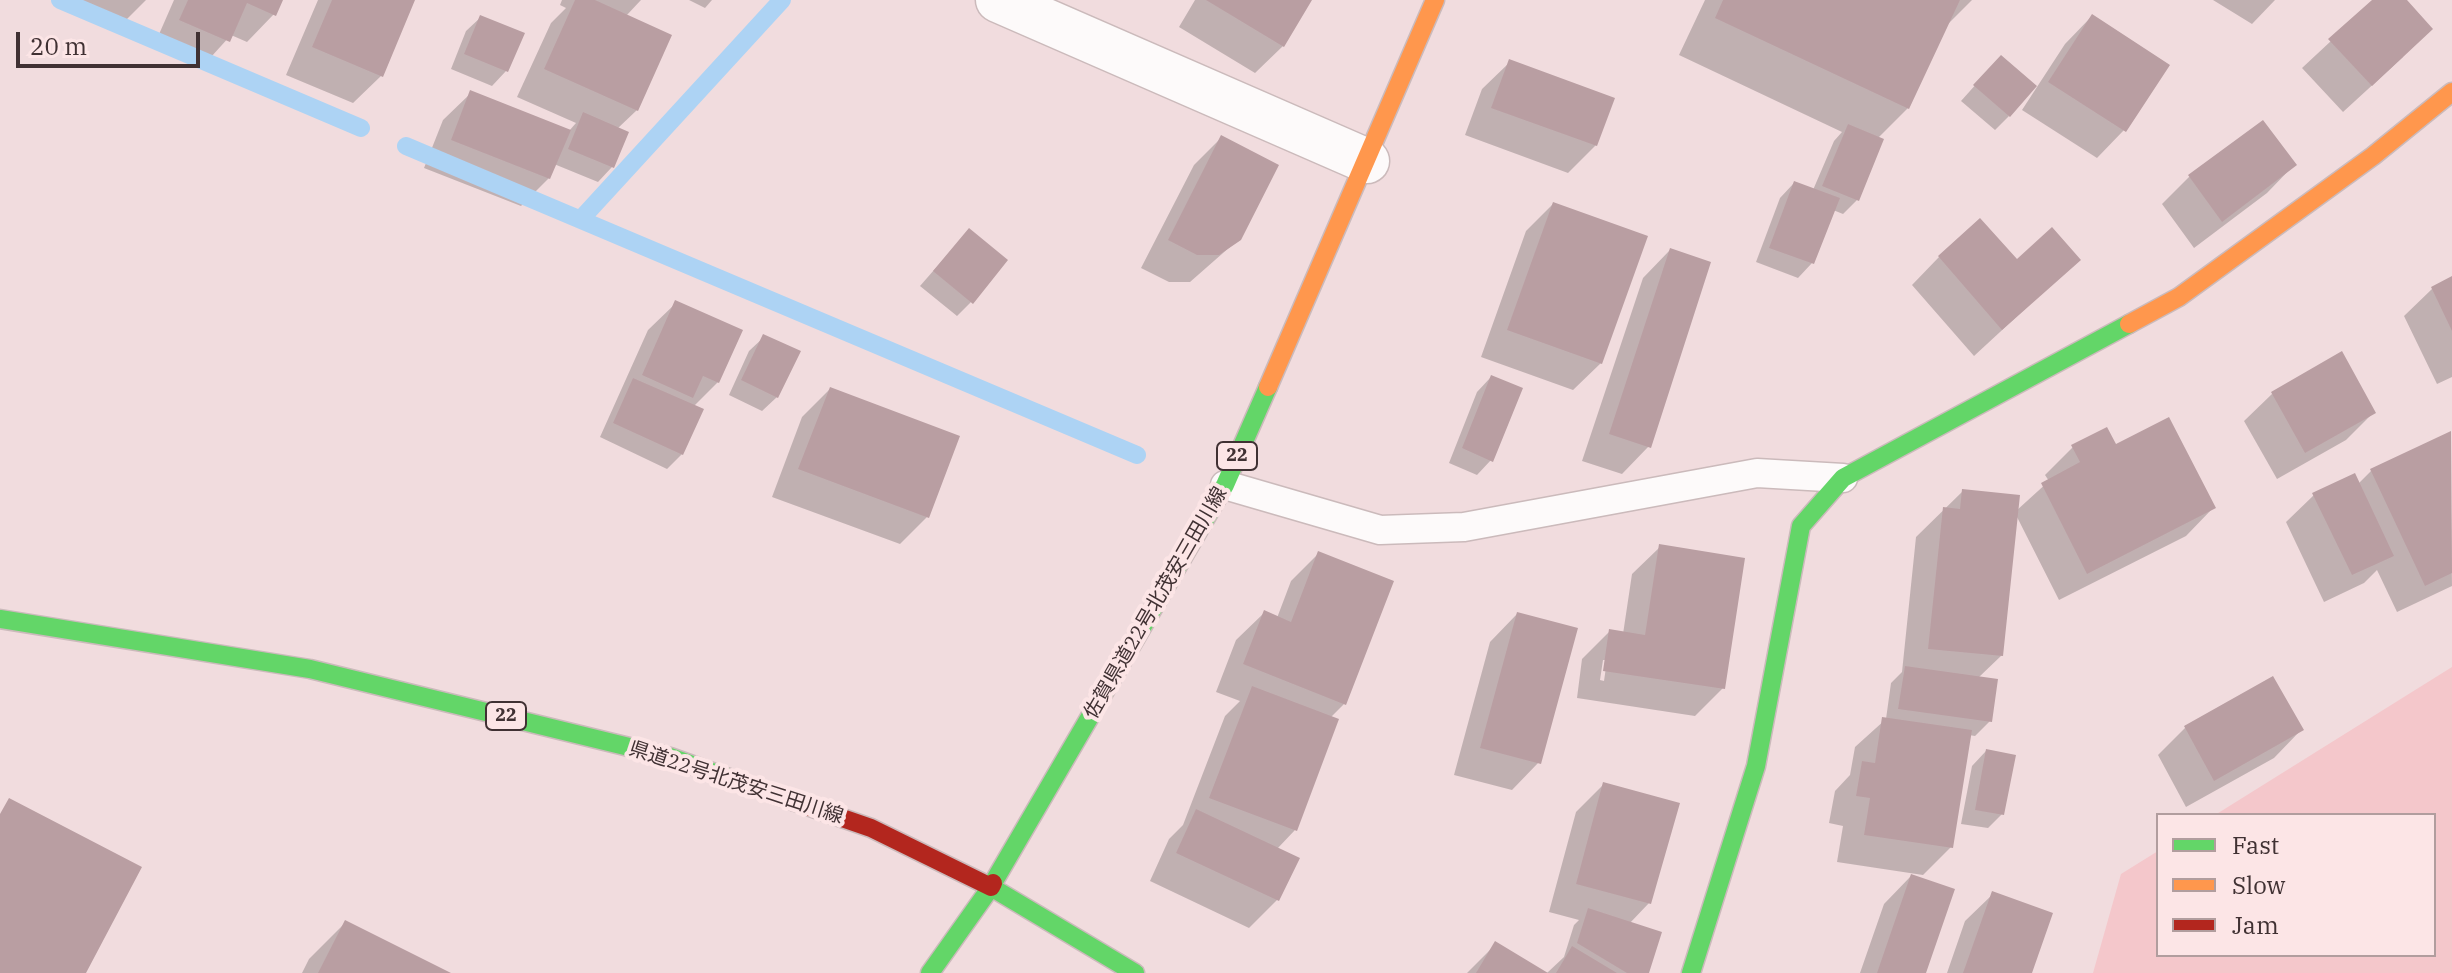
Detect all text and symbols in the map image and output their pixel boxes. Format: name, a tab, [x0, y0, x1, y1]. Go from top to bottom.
scale bar	[20, 16, 204, 66]
text: 20 m	[30, 30, 87, 62]
road number: 22	[1217, 442, 1257, 470]
street label: 佐賀県道22号北茂安三田川線	[1080, 483, 1232, 723]
road number: 22	[486, 702, 526, 730]
street label: 県道22号北茂安三田川線	[626, 737, 846, 829]
legend	[2156, 813, 2436, 957]
text: Fast	[2232, 829, 2279, 861]
text: Slow	[2232, 869, 2285, 901]
text: Jam	[2232, 909, 2279, 941]

